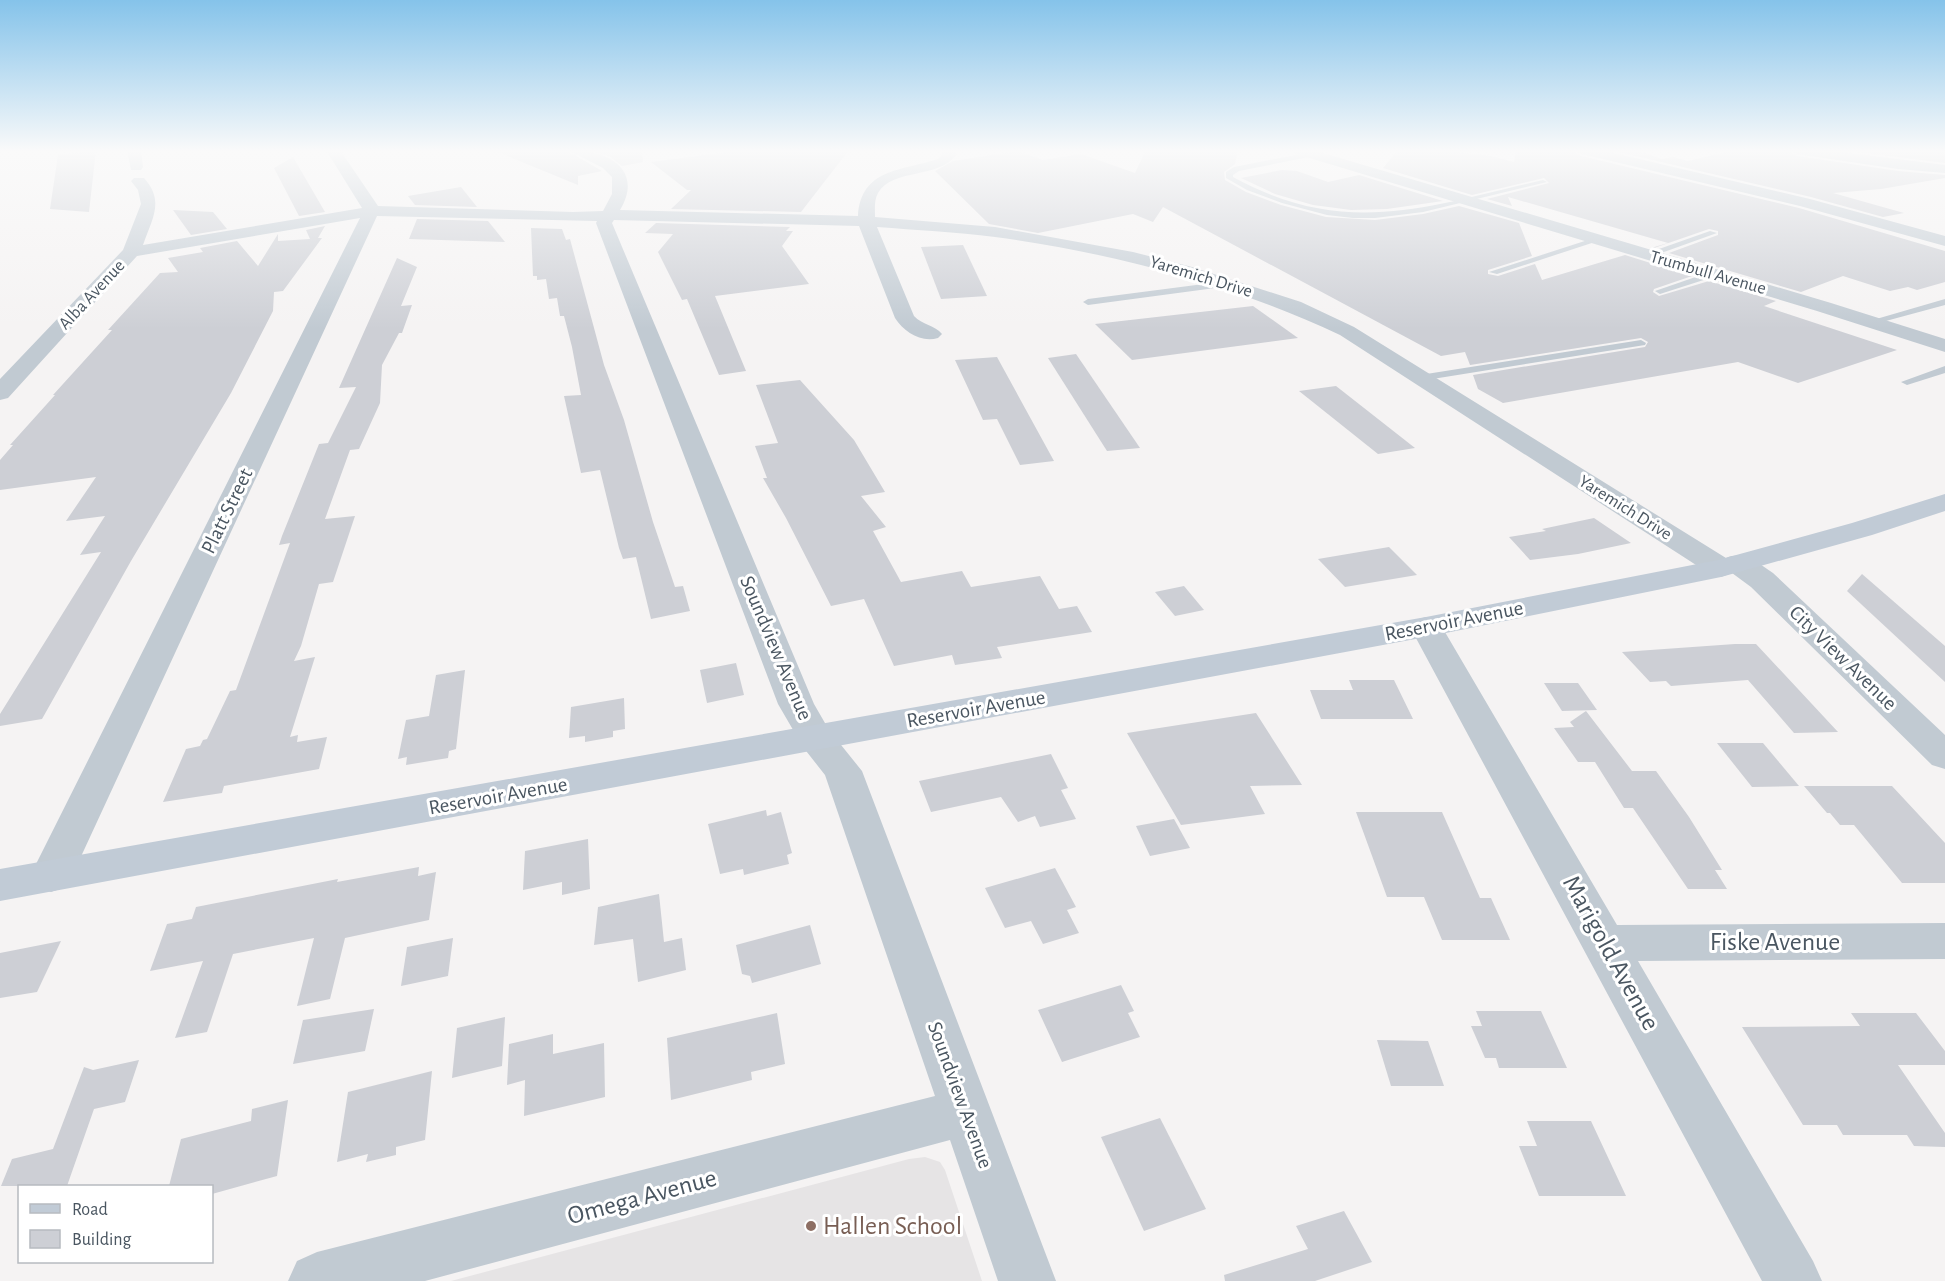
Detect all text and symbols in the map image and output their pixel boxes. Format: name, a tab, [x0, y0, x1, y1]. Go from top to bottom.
street label: Trumbull Avenue	[1648, 248, 1768, 298]
street label: Yaremich Drive	[1148, 253, 1254, 301]
street label: Alba Avenue	[55, 257, 129, 333]
street label: Platt Street	[197, 465, 257, 557]
street label: Yaremich Drive	[1575, 472, 1675, 544]
street label: Soundview Avenue	[736, 573, 816, 723]
street label: Reservoir Avenue	[1383, 597, 1525, 645]
street label: City View Avenue	[1785, 602, 1901, 714]
street label: Reservoir Avenue	[905, 686, 1047, 732]
street label: Reservoir Avenue	[427, 773, 569, 819]
street label: Marigold Avenue	[1558, 871, 1664, 1035]
street label: Fiske Avenue	[1710, 929, 1840, 955]
street label: Soundview Avenue	[924, 1019, 996, 1171]
street label: Omega Avenue	[565, 1165, 719, 1229]
legend	[18, 1185, 213, 1263]
text: Road	[72, 1201, 108, 1219]
place label: Hallen School	[823, 1213, 962, 1239]
marker: Hallen School	[804, 1219, 818, 1233]
text: Building	[72, 1231, 132, 1249]

